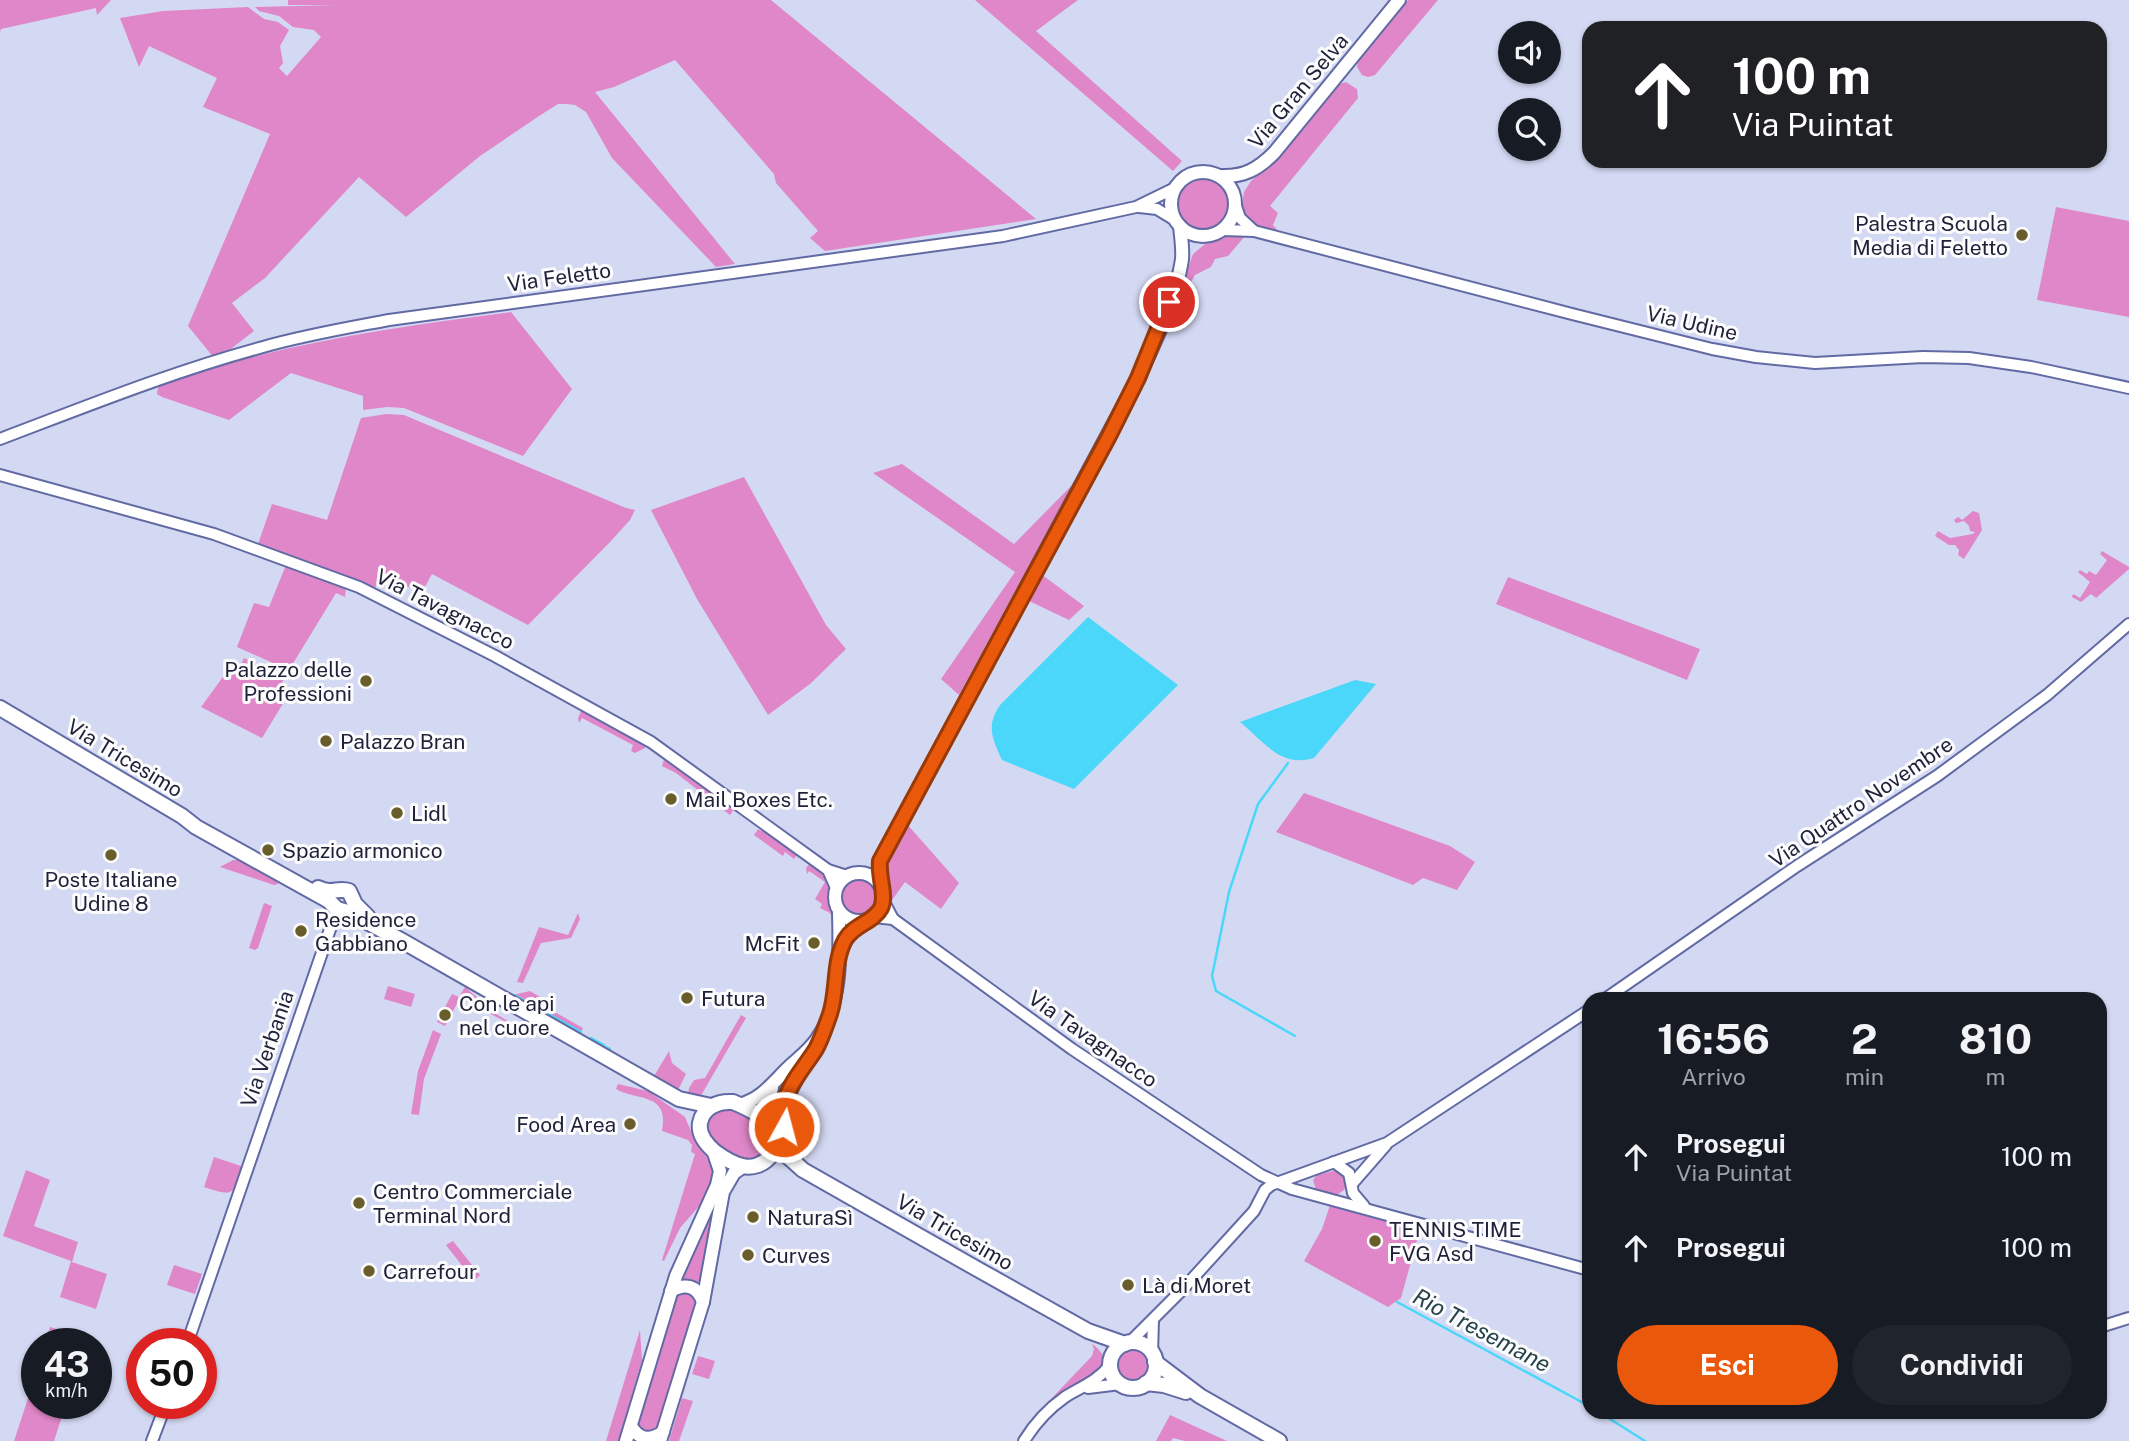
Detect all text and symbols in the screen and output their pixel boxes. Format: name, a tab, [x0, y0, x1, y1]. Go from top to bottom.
map controls	[1498, 21, 1561, 161]
button: sound	[1498, 21, 1561, 84]
street label: Via Gran Selva	[1243, 29, 1353, 153]
text: 100 m	[1732, 47, 1871, 105]
icon: ahead	[1617, 49, 1708, 140]
button: search	[1498, 98, 1561, 161]
text: Via Puintat	[1732, 106, 1894, 143]
place label: Palestra Scuola Media di Feletto	[1852, 211, 2008, 260]
marker: Palestra Scuola Media di Feletto	[2014, 227, 2030, 243]
street label: Via Feletto	[506, 257, 612, 297]
pin	[1139, 272, 1199, 332]
icon: arrive	[1150, 283, 1188, 321]
street label: Via Udine	[1644, 300, 1740, 346]
street label: Via Tavagnacco	[372, 563, 518, 655]
place label: Palazzo delle Professioni	[224, 657, 352, 706]
marker: Palazzo delle Professioni	[358, 673, 374, 689]
street label: Via Tricesimo	[63, 714, 187, 802]
place label: Palazzo Bran	[340, 729, 465, 754]
street label: Via Quattro Novembre	[1765, 731, 1957, 873]
marker: Palazzo Bran	[318, 733, 334, 749]
place label: Mail Boxes Etc.	[685, 787, 833, 812]
marker: Mail Boxes Etc.	[663, 791, 679, 807]
place label: Lidl	[411, 801, 447, 826]
marker: Lidl	[389, 805, 405, 821]
place label: Spazio armonico	[282, 838, 443, 863]
marker: Spazio armonico	[260, 842, 276, 858]
marker: Poste Italiane Udine 8	[103, 847, 119, 863]
place label: Poste Italiane Udine 8	[45, 867, 177, 916]
place label: Residence Gabbiano	[315, 907, 416, 956]
marker: Residence Gabbiano	[293, 923, 309, 939]
place label: McFit	[744, 931, 800, 956]
marker: McFit	[806, 935, 822, 951]
street label: Via Tavagnacco	[1024, 985, 1162, 1093]
place label: Futura	[701, 986, 765, 1011]
street label: Via Verbania	[235, 987, 299, 1111]
marker: Futura	[679, 990, 695, 1006]
place label: Con le api nel cuore	[459, 991, 555, 1040]
marker: Con le api nel cuore	[437, 1007, 453, 1023]
text: 16:56	[1657, 1014, 1770, 1063]
text: 2	[1851, 1014, 1878, 1063]
text: 810	[1959, 1014, 2032, 1063]
text: Arrivo	[1681, 1063, 1746, 1090]
text: min	[1845, 1063, 1884, 1090]
text: m	[1985, 1063, 2005, 1090]
position arrow	[747, 1090, 821, 1164]
place label: Food Area	[516, 1112, 616, 1137]
marker: Food Area	[622, 1116, 638, 1132]
text: Prosegui	[1676, 1128, 1786, 1159]
icon: ahead	[1617, 1138, 1655, 1176]
text: 100 m	[2001, 1141, 2072, 1172]
text: Via Puintat	[1676, 1159, 1792, 1186]
place label: Centro Commerciale Terminal Nord	[373, 1179, 572, 1228]
street label: Via Tricesimo	[892, 1189, 1018, 1275]
marker: Centro Commerciale Terminal Nord	[351, 1195, 367, 1211]
place label: NaturaSì	[767, 1205, 853, 1230]
marker: NaturaSì	[745, 1209, 761, 1225]
place label: TENNIS TIME FVG Asd	[1389, 1217, 1521, 1266]
icon: ahead	[1617, 1229, 1655, 1267]
text: Prosegui	[1676, 1232, 1786, 1263]
text: 100 m	[2001, 1232, 2072, 1263]
marker: TENNIS TIME FVG Asd	[1367, 1233, 1383, 1249]
place label: Curves	[762, 1243, 830, 1268]
marker: Curves	[740, 1247, 756, 1263]
place label: Carrefour	[383, 1259, 477, 1284]
marker: Carrefour	[361, 1263, 377, 1279]
place label: Là di Moret	[1142, 1273, 1251, 1298]
marker: Là di Moret	[1120, 1277, 1136, 1293]
water label: Rio Tresemane	[1409, 1282, 1555, 1378]
button: Esci	[1617, 1325, 1838, 1405]
button: Condividi	[1852, 1325, 2072, 1405]
speed limit sign: 50	[126, 1328, 217, 1419]
text: 43	[43, 1344, 90, 1385]
text: km/h	[45, 1380, 88, 1401]

